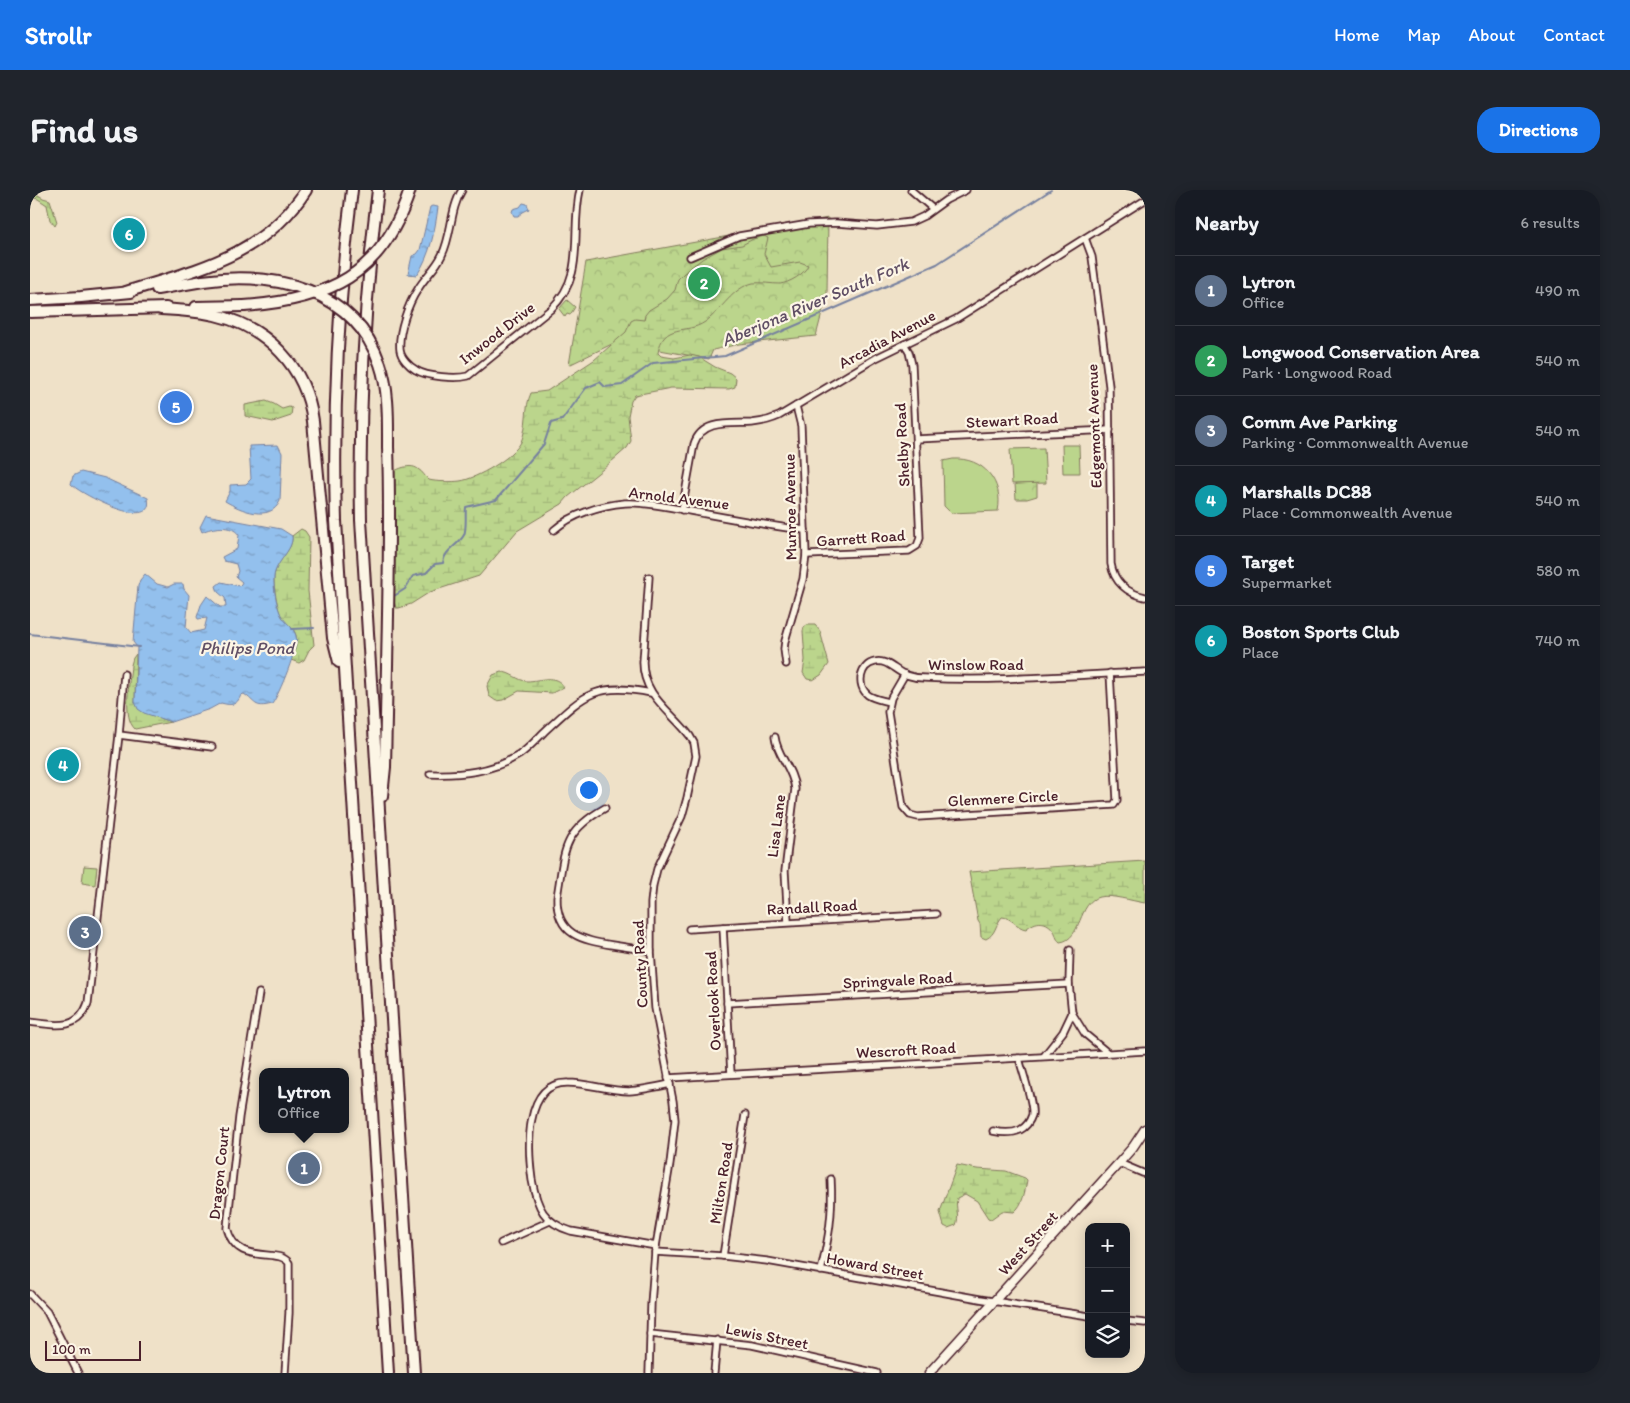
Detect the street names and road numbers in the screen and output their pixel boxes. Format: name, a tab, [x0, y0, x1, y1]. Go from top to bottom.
street label: Inwood Drive	[455, 298, 539, 368]
street label: Arcadia Avenue	[835, 305, 939, 372]
street label: Edgemont Avenue	[1082, 363, 1106, 489]
street label: Shelby Road	[890, 402, 914, 487]
street label: Stewart Road	[966, 408, 1059, 432]
street label: Munroe Avenue	[780, 453, 800, 561]
street label: Arnold Avenue	[628, 482, 730, 514]
street label: Garrett Road	[816, 525, 906, 551]
street label: Winslow Road	[928, 655, 1024, 674]
street label: Glenmere Circle	[947, 786, 1059, 810]
street label: Lisa Lane	[763, 793, 789, 859]
street label: Randall Road	[766, 895, 858, 919]
street label: County Road	[628, 919, 652, 1009]
street label: Overlook Road	[701, 950, 725, 1051]
street label: Springvale Road	[842, 968, 954, 992]
street label: Wescroft Road	[856, 1038, 957, 1062]
street label: Dragon Court	[205, 1125, 233, 1221]
street label: Milton Road	[705, 1140, 737, 1225]
street label: West Street	[994, 1207, 1062, 1279]
street label: Howard Street	[825, 1248, 925, 1284]
street label: Lewis Street	[724, 1319, 810, 1353]

